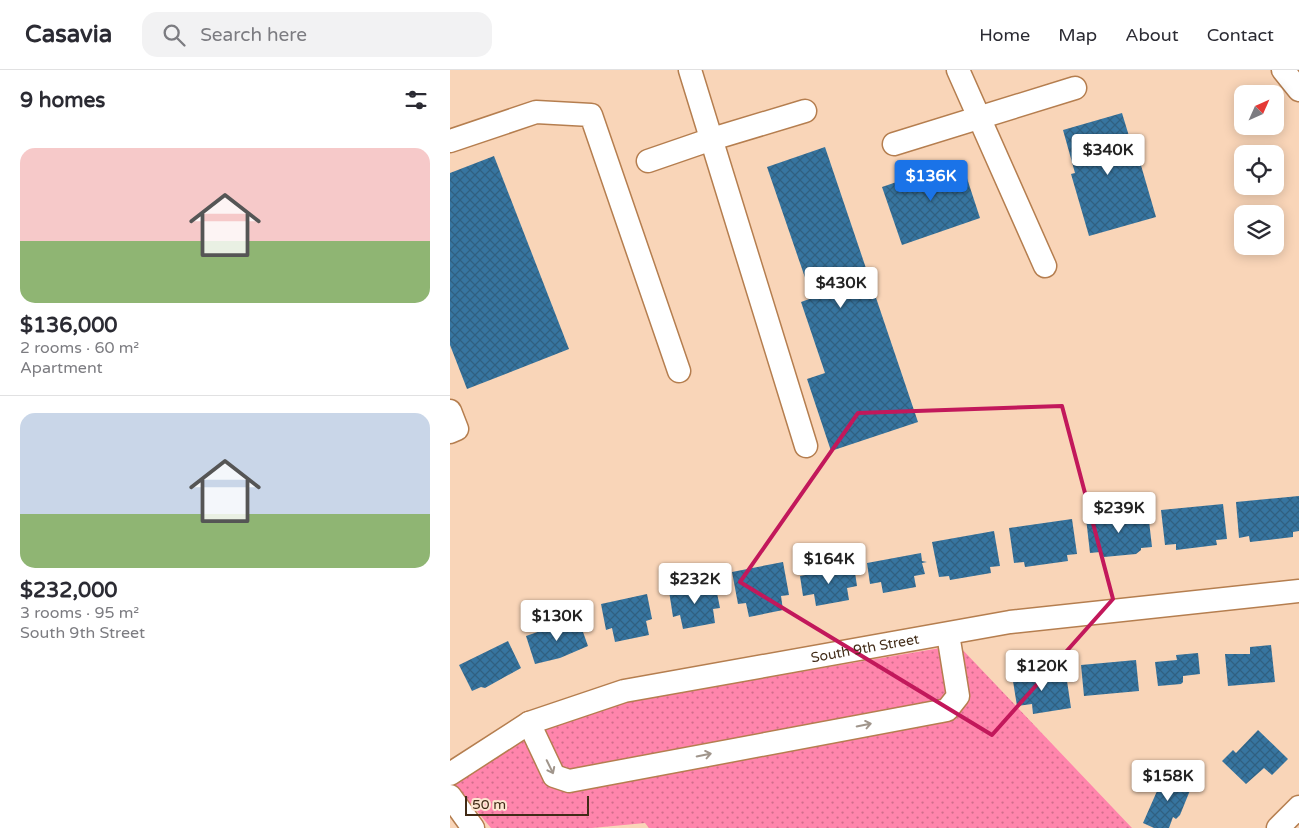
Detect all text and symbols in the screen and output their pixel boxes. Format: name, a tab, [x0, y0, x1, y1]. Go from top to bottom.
search box	[142, 12, 492, 57]
text: Casavia	[25, 20, 112, 49]
icon: search	[160, 21, 188, 49]
text: Search here	[200, 24, 307, 46]
text: Home	[979, 24, 1030, 46]
text: Map	[1058, 24, 1097, 46]
text: About	[1125, 24, 1179, 46]
text: Contact	[1207, 24, 1274, 46]
north arrow	[1234, 85, 1284, 135]
map controls	[1234, 85, 1284, 255]
icon: filters	[402, 86, 430, 114]
text: 9 homes	[20, 88, 105, 113]
pin: $340K	[1073, 134, 1143, 176]
text: $340K	[1083, 140, 1133, 160]
button: locate	[1234, 145, 1284, 195]
pin: $136K	[896, 160, 966, 202]
text: $136K	[906, 166, 956, 186]
icon: home	[180, 180, 270, 270]
button: layers	[1234, 205, 1284, 255]
pin: $430K	[806, 266, 876, 309]
text: $430K	[816, 273, 866, 293]
text: $136,000	[20, 313, 118, 338]
text: 2 rooms · 60 m²	[20, 338, 139, 358]
text: Apartment	[20, 358, 103, 378]
icon: home	[180, 446, 270, 536]
pin: $239K	[1084, 492, 1154, 534]
text: $239K	[1094, 498, 1144, 518]
pin: $164K	[794, 542, 864, 585]
text: $164K	[804, 549, 854, 569]
pin: $232K	[660, 562, 730, 605]
text: $232K	[670, 569, 720, 589]
text: $232,000	[20, 578, 118, 603]
pin: $130K	[522, 600, 592, 642]
text: 3 rooms · 95 m²	[20, 603, 139, 623]
text: $130K	[532, 606, 582, 626]
text: South 9th Street	[20, 623, 145, 643]
street label: South 9th Street	[809, 630, 921, 666]
pin: $120K	[1007, 650, 1077, 692]
text: $120K	[1017, 656, 1067, 676]
one-way arrow	[855, 720, 871, 730]
one-way arrow	[696, 750, 712, 760]
one-way arrow	[546, 759, 555, 774]
pin: $158K	[1133, 760, 1203, 802]
text: $158K	[1143, 766, 1193, 786]
scale bar	[465, 793, 589, 816]
text: 50 m	[472, 796, 506, 813]

